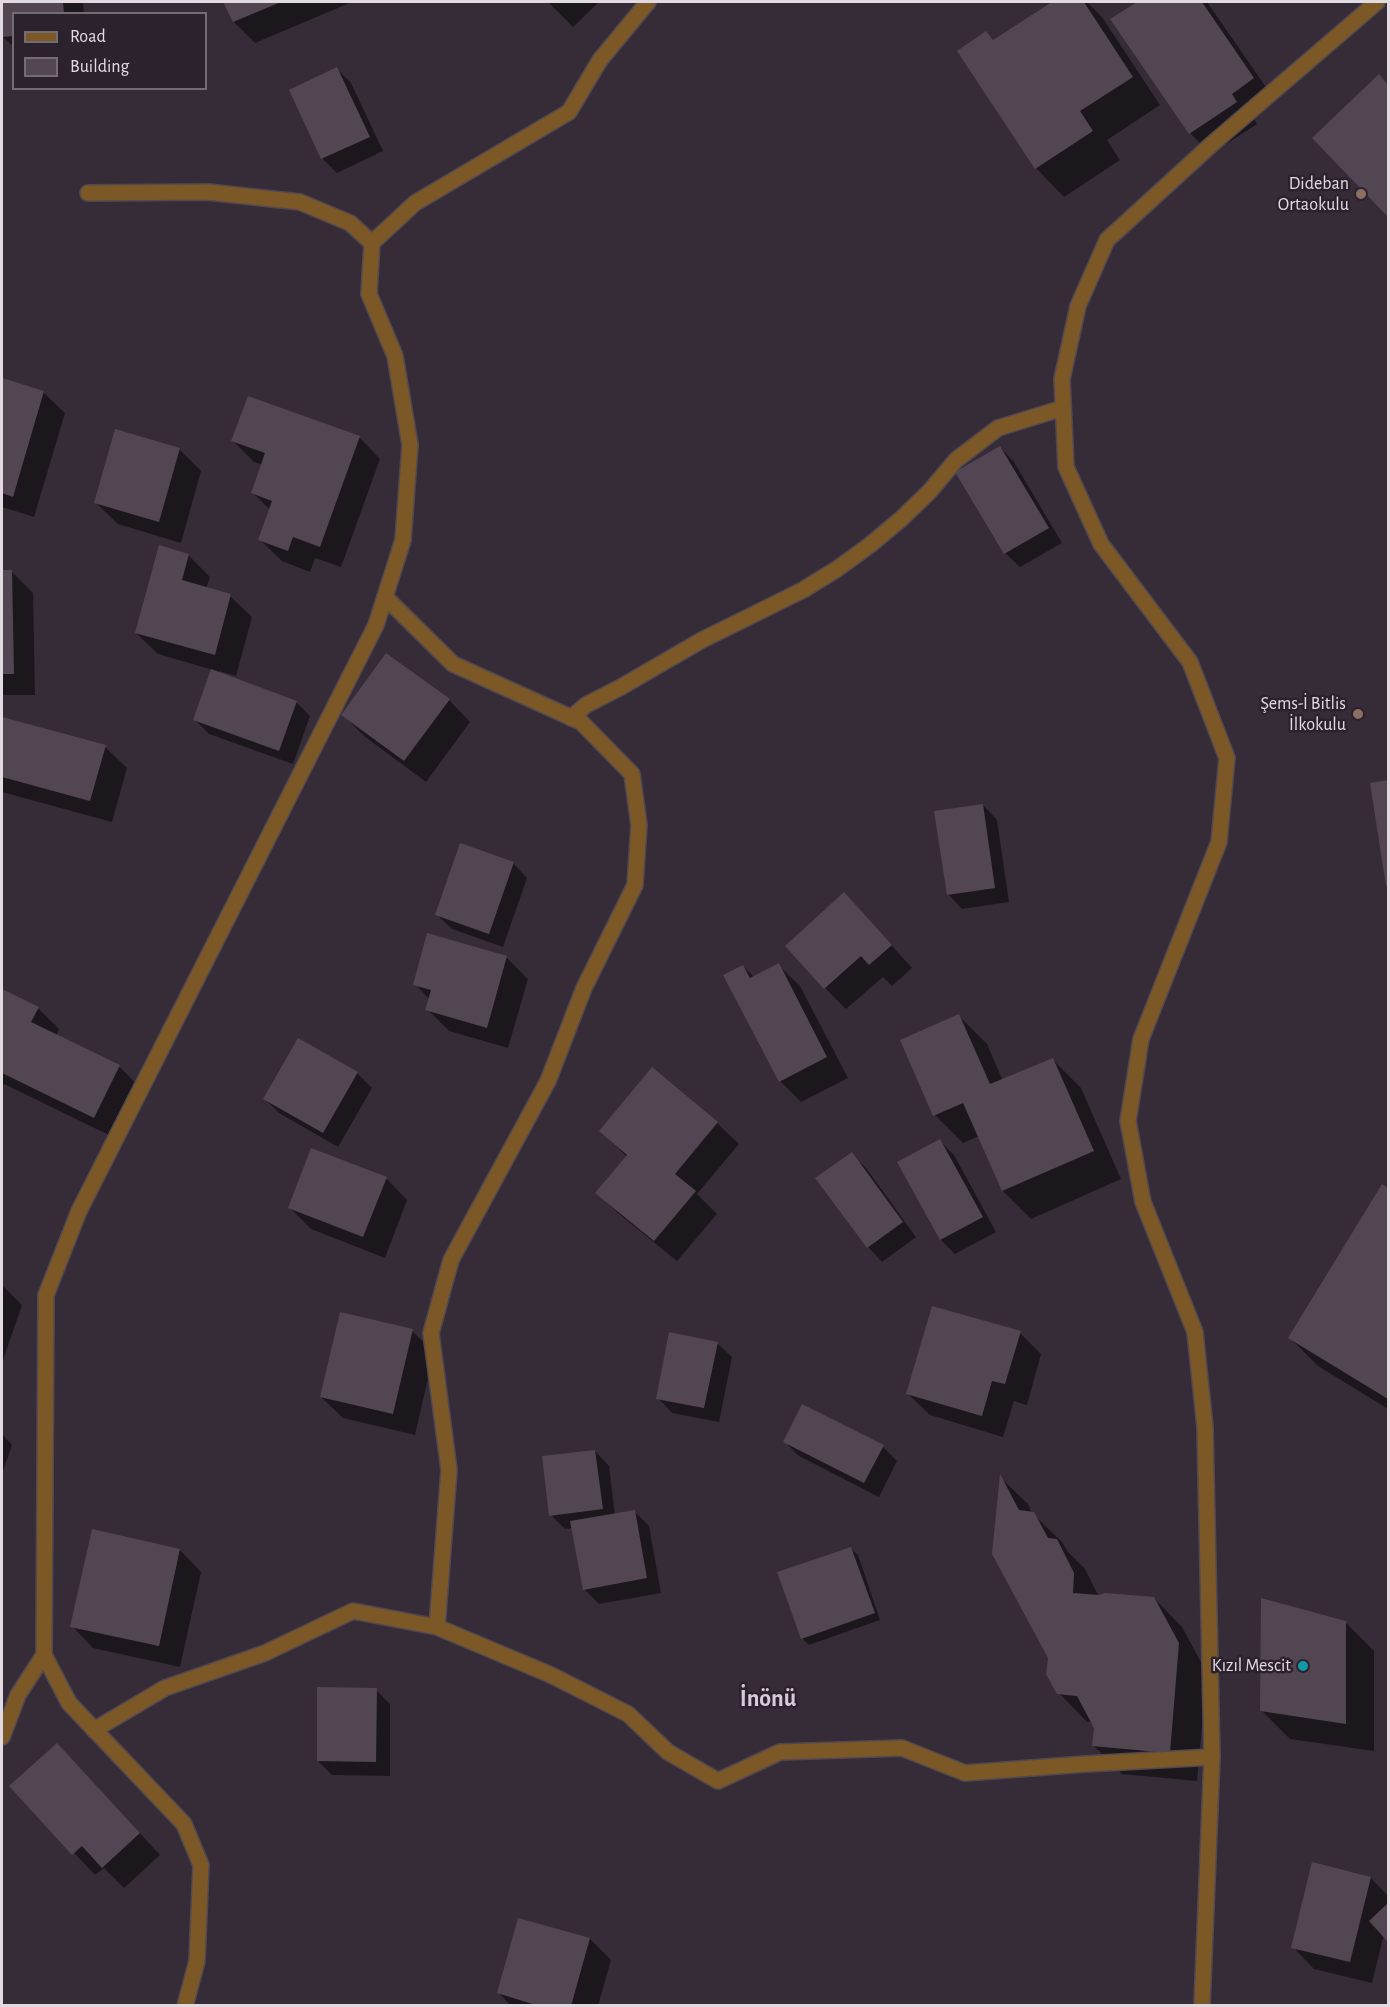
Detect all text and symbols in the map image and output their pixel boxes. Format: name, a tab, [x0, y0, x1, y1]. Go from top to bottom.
legend	[12, 12, 207, 90]
text: Road	[70, 28, 106, 46]
text: Building	[70, 58, 129, 76]
place label: Dideban Ortaokulu	[1278, 173, 1349, 216]
marker: Dideban Ortaokulu	[1354, 187, 1368, 201]
place label: Şems-İ Bitlis İlkokulu	[1261, 693, 1346, 736]
marker: Şems-İ Bitlis İlkokulu	[1351, 707, 1365, 721]
place label: Kızıl Mescit	[1212, 1655, 1291, 1677]
marker: Kızıl Mescit	[1296, 1659, 1310, 1673]
district label: İnönü	[740, 1685, 796, 1713]

